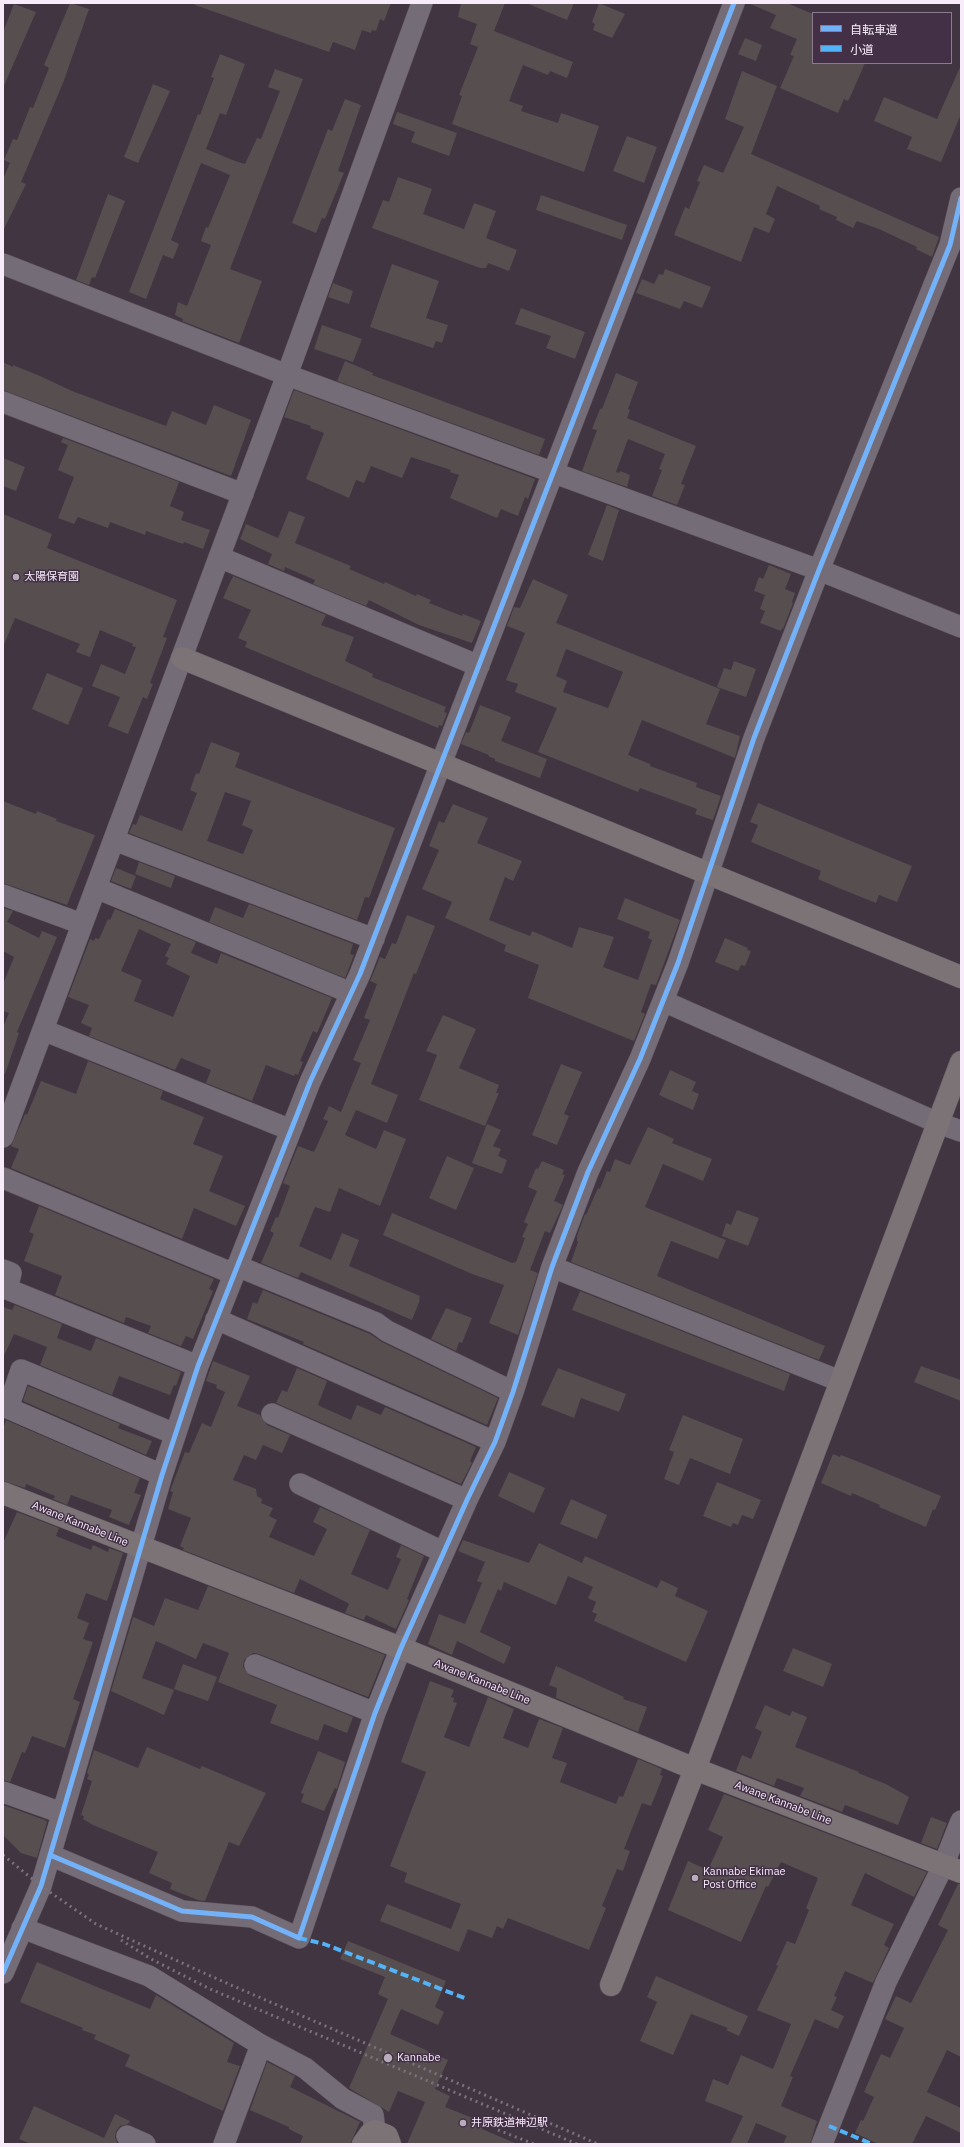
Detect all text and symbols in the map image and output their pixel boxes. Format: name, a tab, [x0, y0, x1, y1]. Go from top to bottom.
legend	[812, 12, 952, 64]
text: 自転車道	[850, 22, 898, 37]
text: 小道	[850, 42, 874, 57]
place label: 太陽保育園	[24, 570, 79, 584]
marker: 太陽保育園	[11, 572, 21, 582]
street label: Awane Kannabe Line	[30, 1499, 130, 1549]
street label: Awane Kannabe Line	[432, 1657, 532, 1707]
street label: Awane Kannabe Line	[733, 1778, 833, 1828]
place label: Kannabe Ekimae Post Office	[703, 1865, 786, 1891]
marker: Kannabe Ekimae Post Office	[690, 1873, 700, 1883]
place label: Kannabe	[397, 2051, 440, 2065]
marker: Kannabe	[382, 2052, 394, 2064]
place label: 井原鉄道神辺駅	[471, 2116, 548, 2130]
marker: 井原鉄道神辺駅	[458, 2118, 468, 2128]

